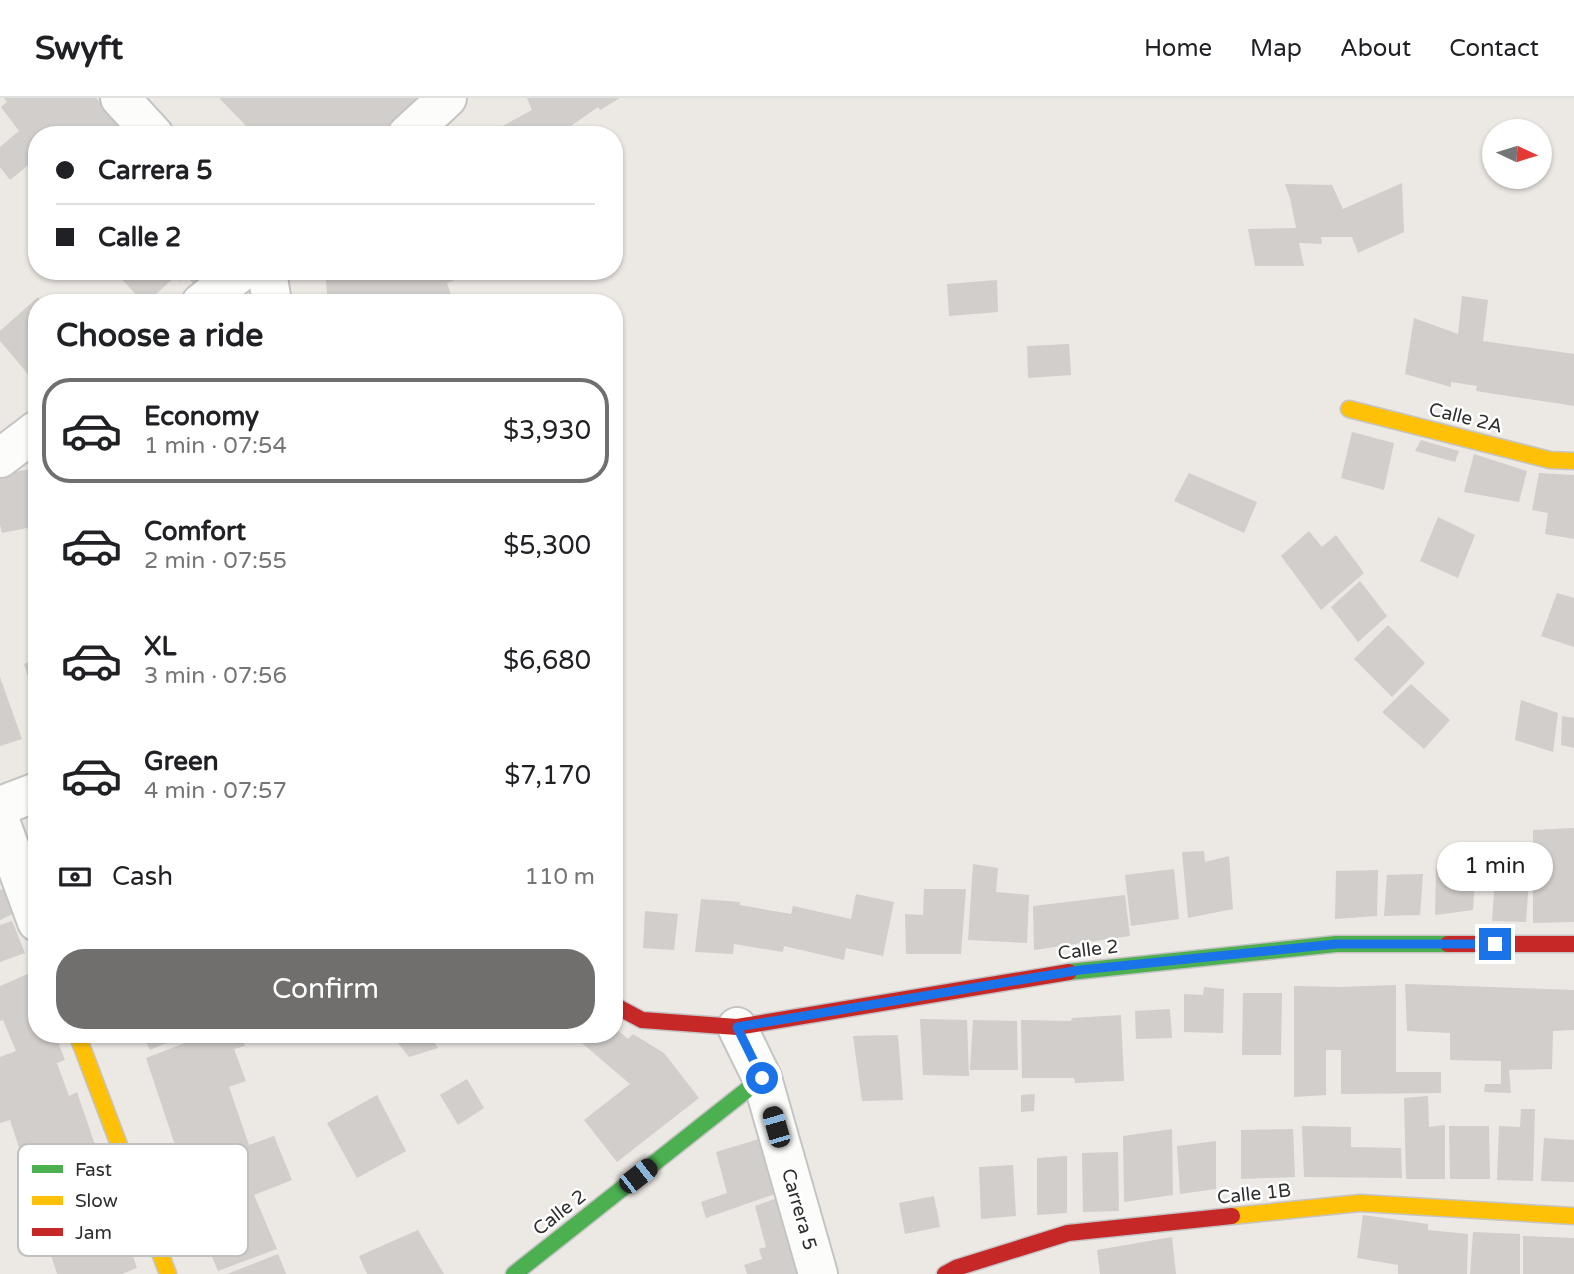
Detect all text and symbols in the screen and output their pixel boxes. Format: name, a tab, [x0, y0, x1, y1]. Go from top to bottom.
text: Swyft	[35, 29, 123, 68]
text: Home	[1144, 34, 1212, 63]
text: Map	[1250, 34, 1302, 63]
text: About	[1340, 34, 1411, 63]
text: Contact	[1449, 34, 1539, 63]
north arrow	[1482, 119, 1552, 189]
map controls	[1482, 119, 1552, 189]
text: Carrera 5	[98, 155, 213, 186]
text: Calle 2	[98, 222, 181, 253]
text: Choose a ride	[56, 317, 263, 355]
street label: Calle 2A	[1427, 398, 1505, 438]
icon: car	[60, 399, 123, 462]
text: Economy	[144, 401, 259, 432]
text: $3,930	[503, 415, 591, 446]
text: 1 min · 07:54	[144, 432, 287, 460]
icon: car	[60, 514, 123, 577]
text: Comfort	[144, 516, 246, 547]
text: $5,300	[503, 530, 591, 561]
text: 2 min · 07:55	[144, 547, 287, 575]
icon: car	[60, 629, 123, 692]
text: XL	[144, 631, 176, 662]
text: $6,680	[503, 645, 591, 676]
text: 3 min · 07:56	[144, 662, 287, 690]
icon: car	[60, 744, 123, 807]
text: Green	[144, 746, 219, 777]
text: $7,170	[504, 760, 591, 791]
text: 4 min · 07:57	[144, 777, 287, 805]
callout: 1 min	[1437, 842, 1553, 892]
text: 1 min	[1464, 852, 1526, 880]
icon: cash	[56, 858, 94, 896]
text: Cash	[112, 861, 173, 892]
text: 110 m	[525, 863, 595, 891]
route end	[1479, 928, 1511, 960]
street label: Calle 2	[1057, 935, 1120, 965]
button: Confirm	[56, 949, 595, 1029]
route start	[746, 1062, 778, 1094]
car	[761, 1104, 792, 1150]
legend	[18, 1144, 248, 1256]
car	[615, 1155, 662, 1197]
text: Fast	[75, 1159, 112, 1181]
street label: Carrera 5	[777, 1166, 821, 1253]
street label: Calle 1B	[1216, 1179, 1292, 1209]
street label: Calle 2	[529, 1185, 590, 1240]
text: Slow	[75, 1190, 118, 1212]
text: Jam	[75, 1222, 112, 1244]

